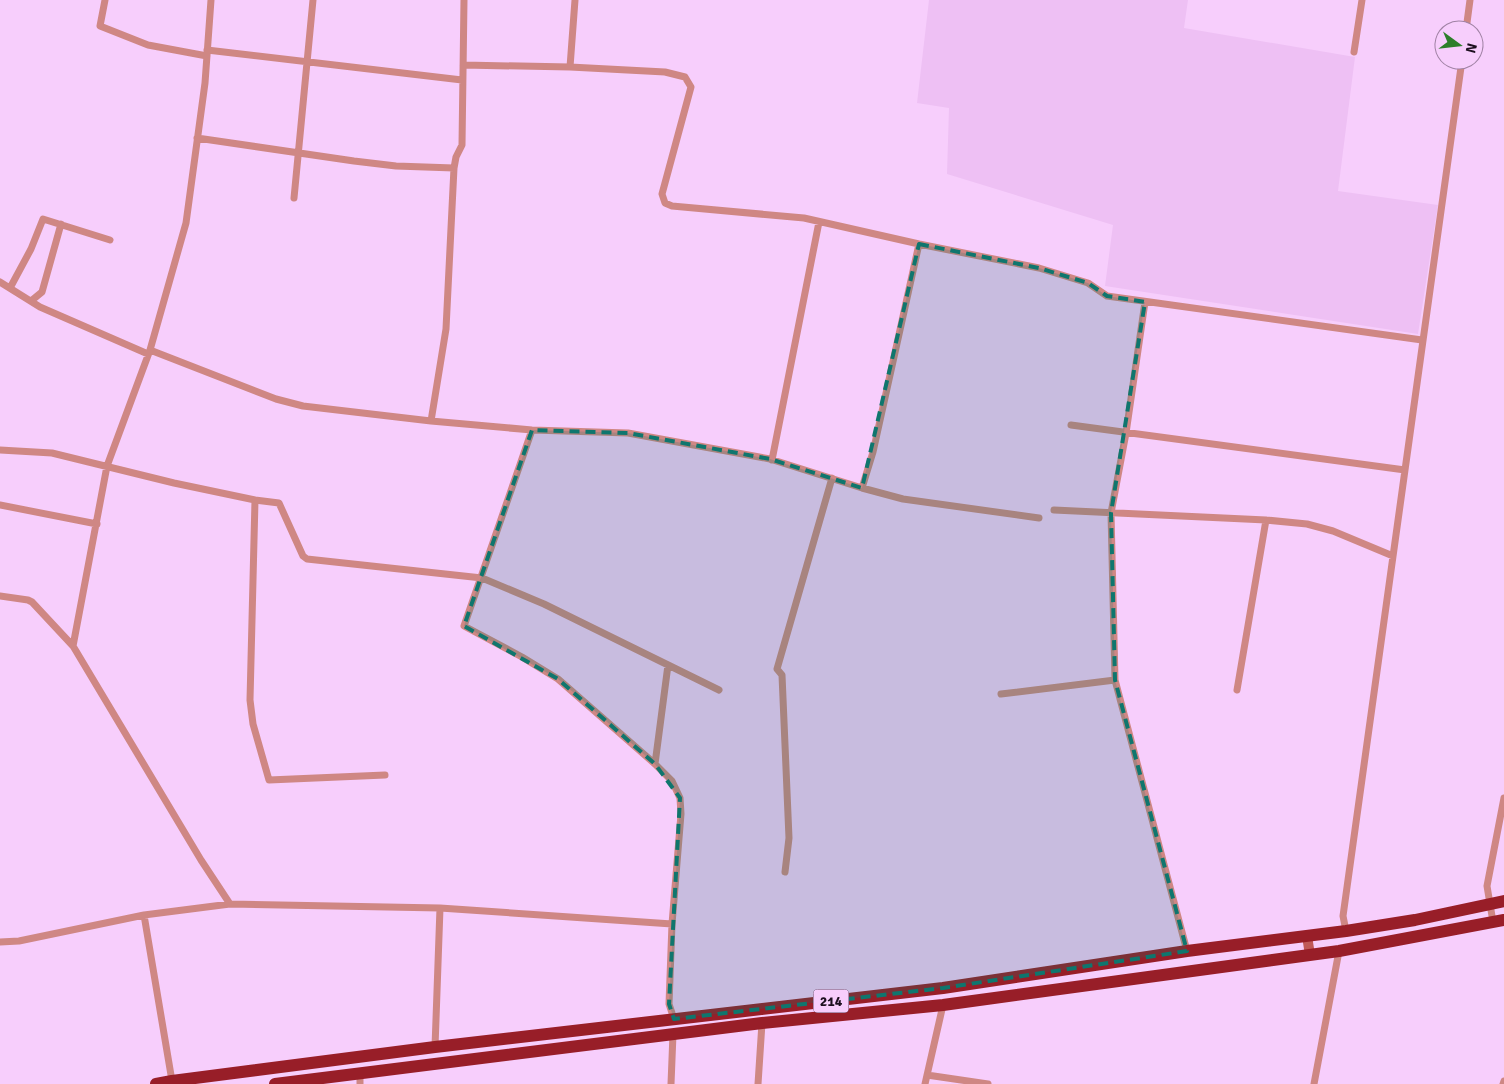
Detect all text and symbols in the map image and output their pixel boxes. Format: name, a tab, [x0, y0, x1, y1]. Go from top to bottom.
north arrow	[1434, 20, 1484, 70]
text: N	[1462, 41, 1481, 55]
road number: 214	[814, 989, 848, 1012]

